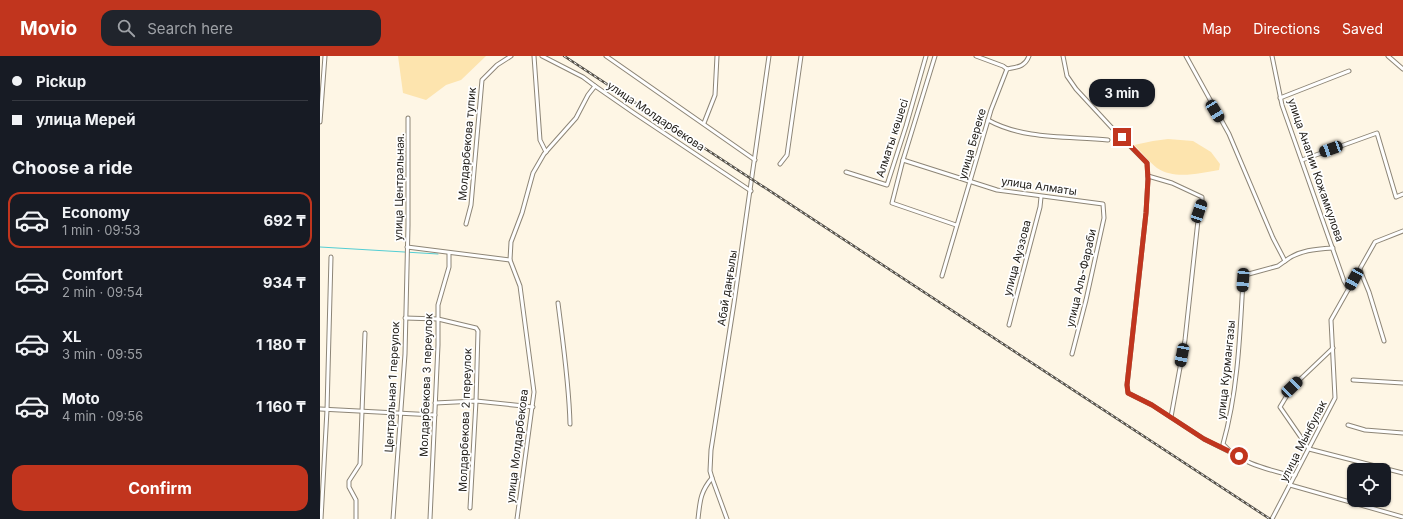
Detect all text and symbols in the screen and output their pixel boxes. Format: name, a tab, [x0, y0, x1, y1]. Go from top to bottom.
search box	[101, 10, 381, 46]
text: Movio	[20, 17, 77, 40]
icon: search	[115, 17, 137, 39]
text: Search here	[147, 19, 233, 38]
text: Map	[1202, 20, 1231, 37]
text: Directions	[1253, 20, 1320, 37]
text: Saved	[1342, 20, 1383, 37]
text: Pickup	[36, 72, 86, 91]
street label: улица Молдарбекова	[605, 78, 707, 154]
callout: 3 min	[1089, 79, 1155, 107]
text: 3 min	[1105, 85, 1139, 101]
street label: Молдарбекова тупик	[455, 87, 479, 201]
street label: улица Анапии Кожамкулова	[1285, 96, 1347, 244]
street label: Алматы көшесі	[873, 97, 911, 179]
car	[1204, 98, 1226, 124]
street label: улица Береке	[955, 107, 989, 181]
text: улица Мерей	[36, 110, 136, 129]
route end	[1113, 128, 1131, 146]
street label: улица Центральная.	[391, 133, 407, 241]
car	[1318, 139, 1344, 159]
text: Choose a ride	[12, 157, 133, 178]
street label: улица Алматы	[1000, 174, 1078, 198]
car	[1189, 198, 1209, 224]
icon: car	[14, 202, 50, 238]
text: Economy	[62, 203, 130, 222]
text: 692 ₸	[263, 211, 306, 230]
street label: улица Ауэзова	[1000, 219, 1034, 297]
text: 1 min · 09:53	[62, 222, 140, 238]
street label: улица Аль-Фараби	[1063, 227, 1099, 329]
street label: Абай даңғылы	[714, 249, 740, 327]
icon: car	[14, 264, 50, 300]
text: Comfort	[62, 265, 123, 284]
car	[1343, 266, 1365, 292]
car	[1236, 268, 1250, 292]
text: 934 ₸	[263, 273, 306, 292]
text: 2 min · 09:54	[62, 284, 143, 300]
street label: Молдарбекова 3 переулок	[416, 313, 436, 457]
street label: улица Курмангазы	[1214, 320, 1238, 420]
street label: Центральная 1 переулок	[382, 321, 402, 453]
icon: car	[14, 326, 50, 362]
text: XL	[62, 327, 82, 346]
text: 1 180 ₸	[256, 335, 306, 354]
car	[1174, 342, 1190, 368]
text: 3 min · 09:55	[62, 346, 143, 362]
street label: Молдарбекова 2 переулок	[455, 348, 475, 492]
car	[1279, 374, 1305, 400]
icon: car	[14, 388, 50, 424]
street label: улица Молдарбекова	[503, 388, 531, 504]
text: Moto	[62, 389, 100, 408]
text: 1 160 ₸	[256, 397, 306, 416]
street label: улица Мынбулак	[1276, 398, 1330, 484]
text: 4 min · 09:56	[62, 408, 143, 424]
route start	[1230, 447, 1248, 465]
map controls	[1347, 463, 1391, 507]
button: locate	[1347, 463, 1391, 507]
button: Confirm	[12, 465, 308, 511]

